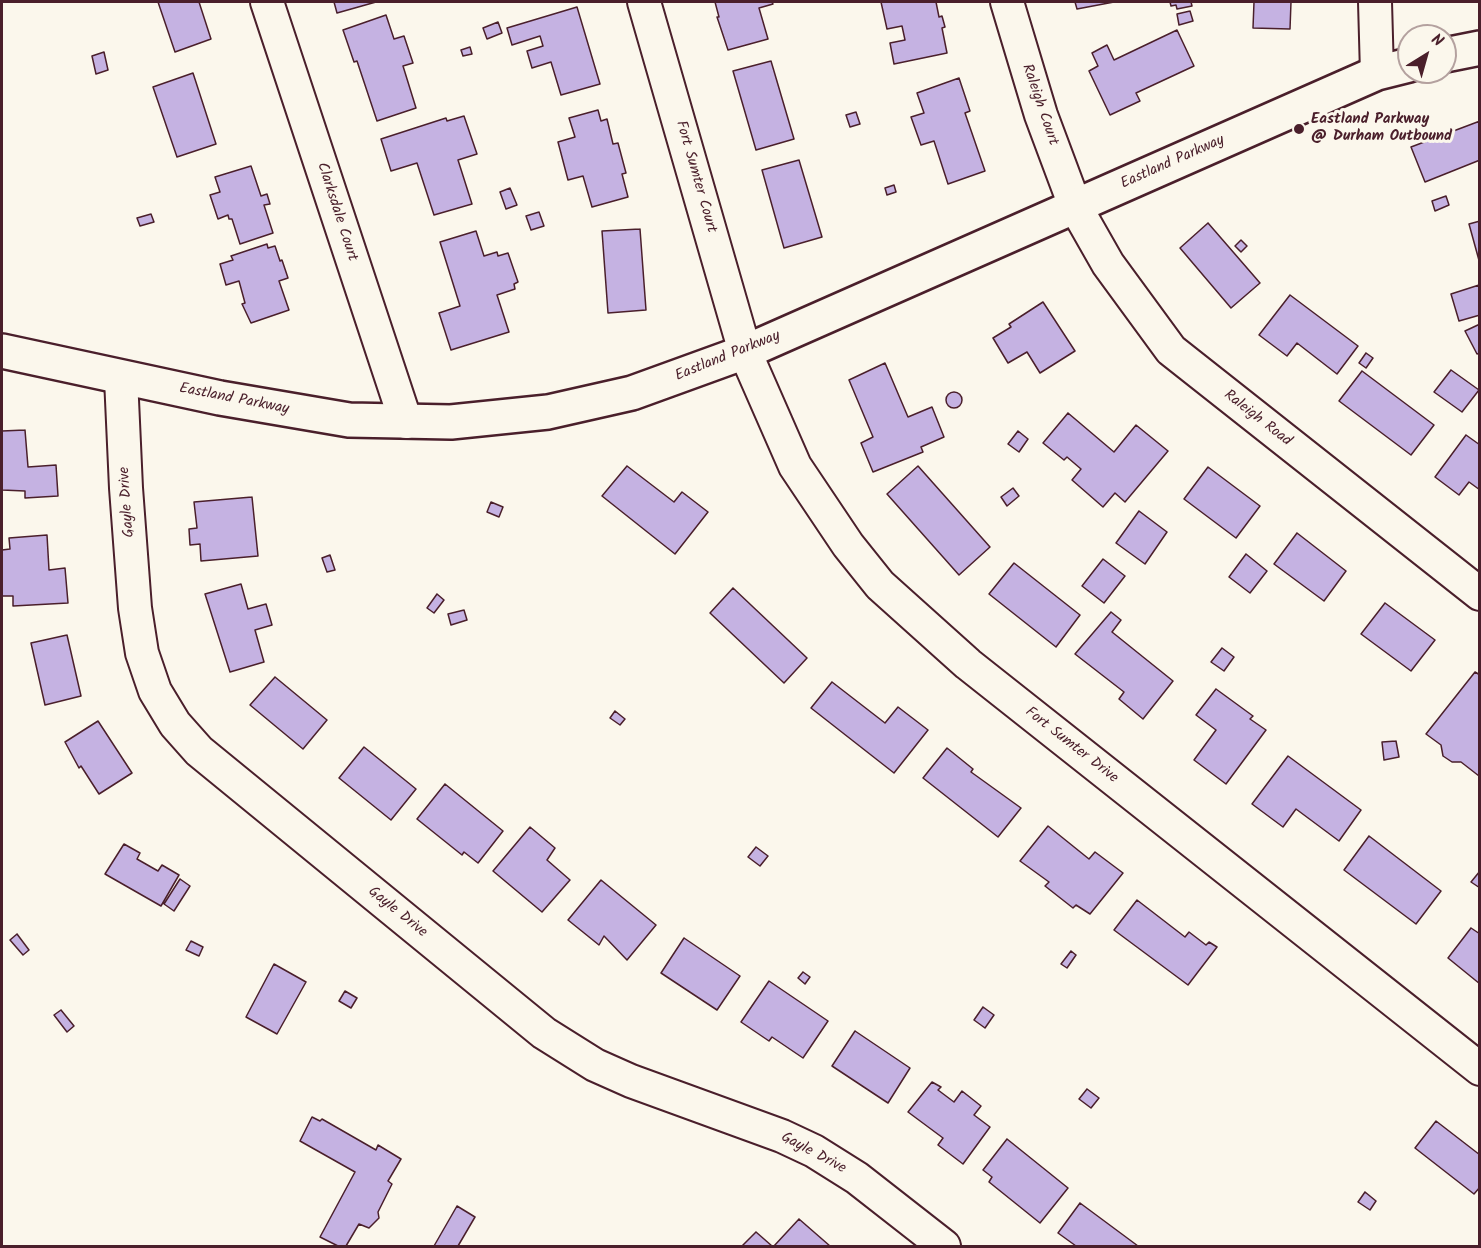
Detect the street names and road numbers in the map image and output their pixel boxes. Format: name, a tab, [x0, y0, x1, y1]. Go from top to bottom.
street label: Raleigh Court	[1017, 62, 1061, 148]
street label: Fort Sumter Court	[670, 119, 720, 235]
street label: Eastland Parkway	[1118, 132, 1228, 194]
street label: Clarksdale Court	[312, 160, 360, 264]
street label: Eastland Parkway	[673, 328, 783, 386]
street label: Eastland Parkway	[178, 381, 290, 419]
street label: Raleigh Road	[1220, 387, 1294, 451]
street label: Gayle Drive	[117, 466, 139, 538]
street label: Fort Sumter Drive	[1021, 704, 1121, 788]
street label: Gayle Drive	[364, 884, 430, 942]
street label: Gayle Drive	[777, 1129, 849, 1179]

